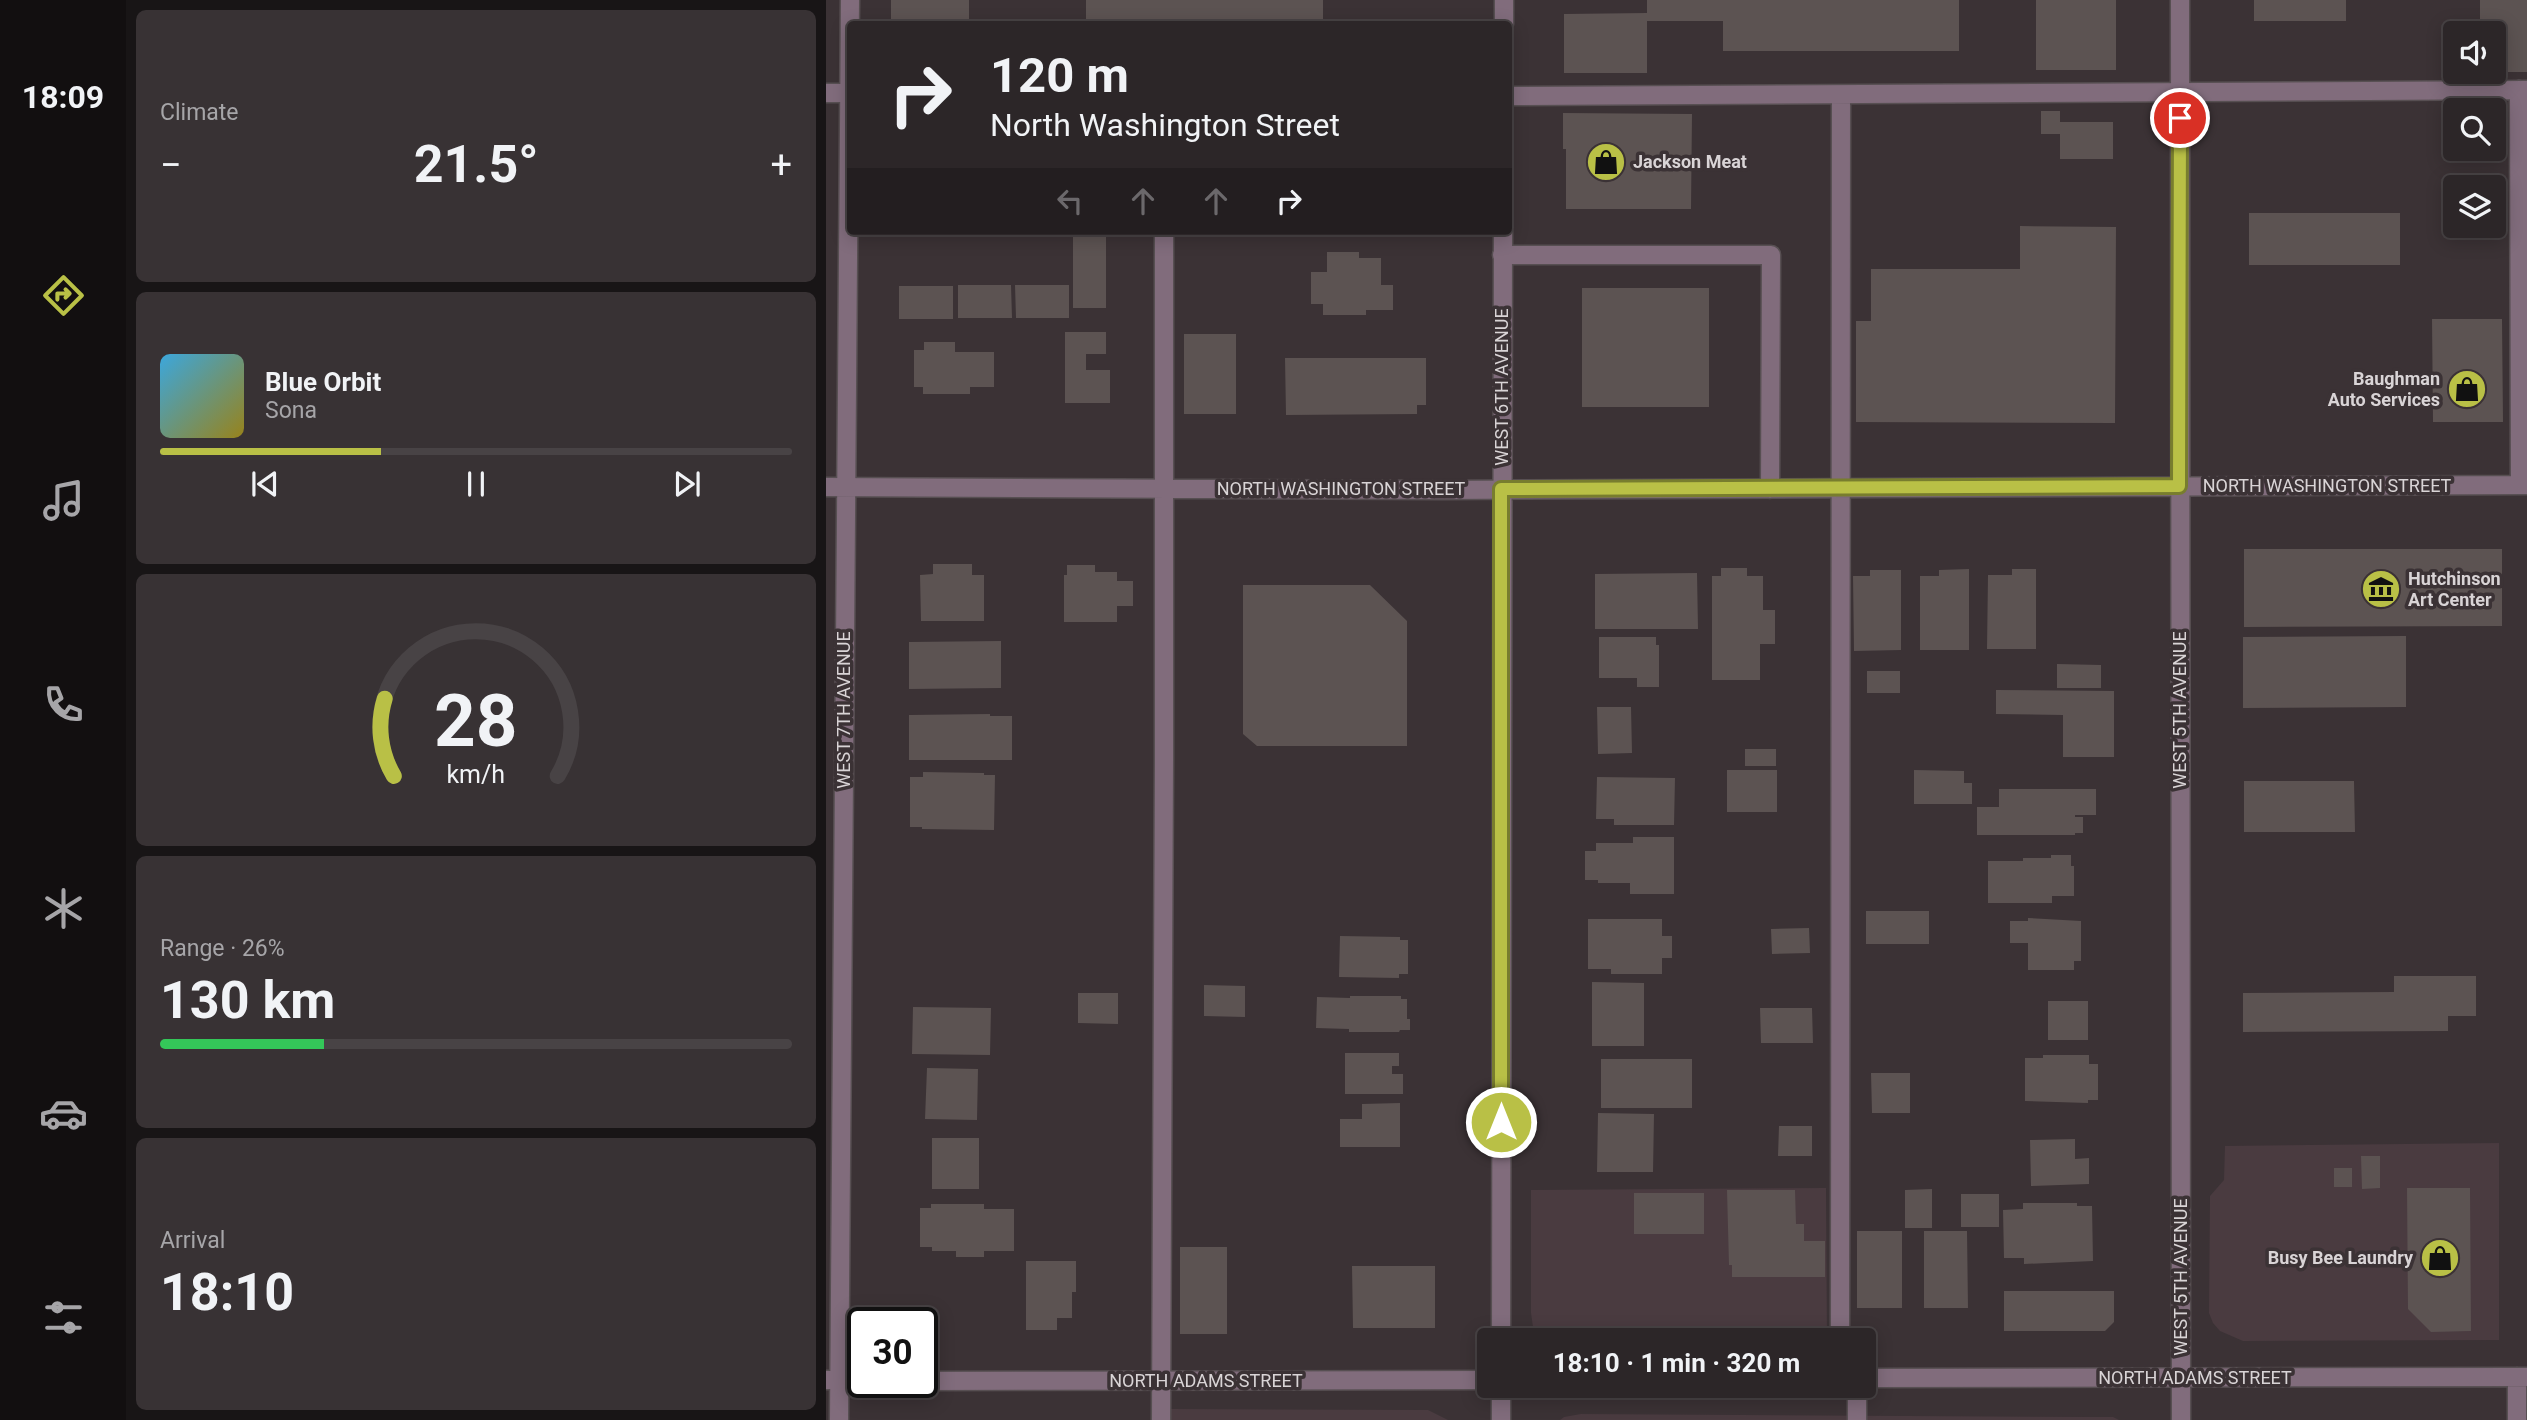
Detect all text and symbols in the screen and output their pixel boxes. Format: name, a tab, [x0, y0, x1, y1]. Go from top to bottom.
map controls	[2443, 21, 2506, 238]
button: sound	[2443, 21, 2506, 84]
text: 120 m	[990, 47, 1129, 104]
icon: right	[875, 49, 966, 140]
text: 18:09	[22, 78, 104, 116]
pin	[2150, 88, 2210, 148]
button: search	[2443, 98, 2506, 161]
text: Climate	[160, 99, 239, 126]
icon: arrive	[2161, 99, 2199, 137]
text: North Washington Street	[990, 106, 1340, 144]
text: 21.5°	[414, 134, 539, 195]
shop icon: Jackson Meat	[1585, 141, 1627, 183]
text: −	[160, 143, 182, 187]
text: +	[770, 143, 792, 187]
place label: Jackson Meat	[1633, 151, 1747, 172]
button: layers	[2443, 175, 2506, 238]
icon: left	[1051, 182, 1089, 220]
icon: ahead	[1124, 182, 1162, 220]
icon: ahead	[1197, 182, 1235, 220]
icon: right	[1270, 182, 1308, 220]
icon: directions	[39, 271, 88, 320]
street label: WEST 6TH AVENUE	[1491, 308, 1512, 466]
text: Blue Orbit	[265, 367, 381, 397]
place label: Baughman Auto Services	[2328, 368, 2440, 410]
shop icon: Baughman Auto Services	[2446, 368, 2488, 410]
text: Sona	[265, 397, 317, 424]
icon: previous	[246, 465, 284, 503]
icon: pause	[457, 465, 495, 503]
icon: next	[668, 465, 706, 503]
street label: NORTH WASHINGTON STREET	[2203, 475, 2452, 496]
icon: music	[39, 476, 88, 525]
street label: NORTH WASHINGTON STREET	[1217, 478, 1466, 499]
museum icon: Hutchinson Art Center	[2360, 568, 2402, 610]
place label: Hutchinson Art Center	[2408, 568, 2501, 610]
street label: WEST 7TH AVENUE	[833, 631, 854, 789]
street label: WEST 5TH AVENUE	[2169, 631, 2190, 789]
text: 28	[434, 678, 518, 764]
icon: phone	[39, 680, 88, 729]
text: km/h	[447, 760, 505, 789]
icon: climate	[39, 884, 88, 933]
text: Range · 26%	[160, 935, 285, 962]
text: 130 km	[160, 970, 335, 1031]
position arrow	[1464, 1085, 1538, 1159]
icon: car	[39, 1089, 88, 1138]
street label: WEST 5TH AVENUE	[2170, 1198, 2191, 1356]
text: Arrival	[160, 1227, 225, 1254]
shop icon: Busy Bee Laundry	[2419, 1237, 2461, 1279]
place label: Busy Bee Laundry	[2268, 1247, 2414, 1268]
text: 18:10	[160, 1262, 294, 1323]
icon: filters	[39, 1293, 88, 1342]
speed limit sign: 30	[847, 1307, 938, 1398]
text: 18:10 · 1 min · 320 m	[1553, 1348, 1800, 1378]
street label: NORTH ADAMS STREET	[2098, 1367, 2292, 1388]
street label: NORTH ADAMS STREET	[1109, 1370, 1303, 1391]

